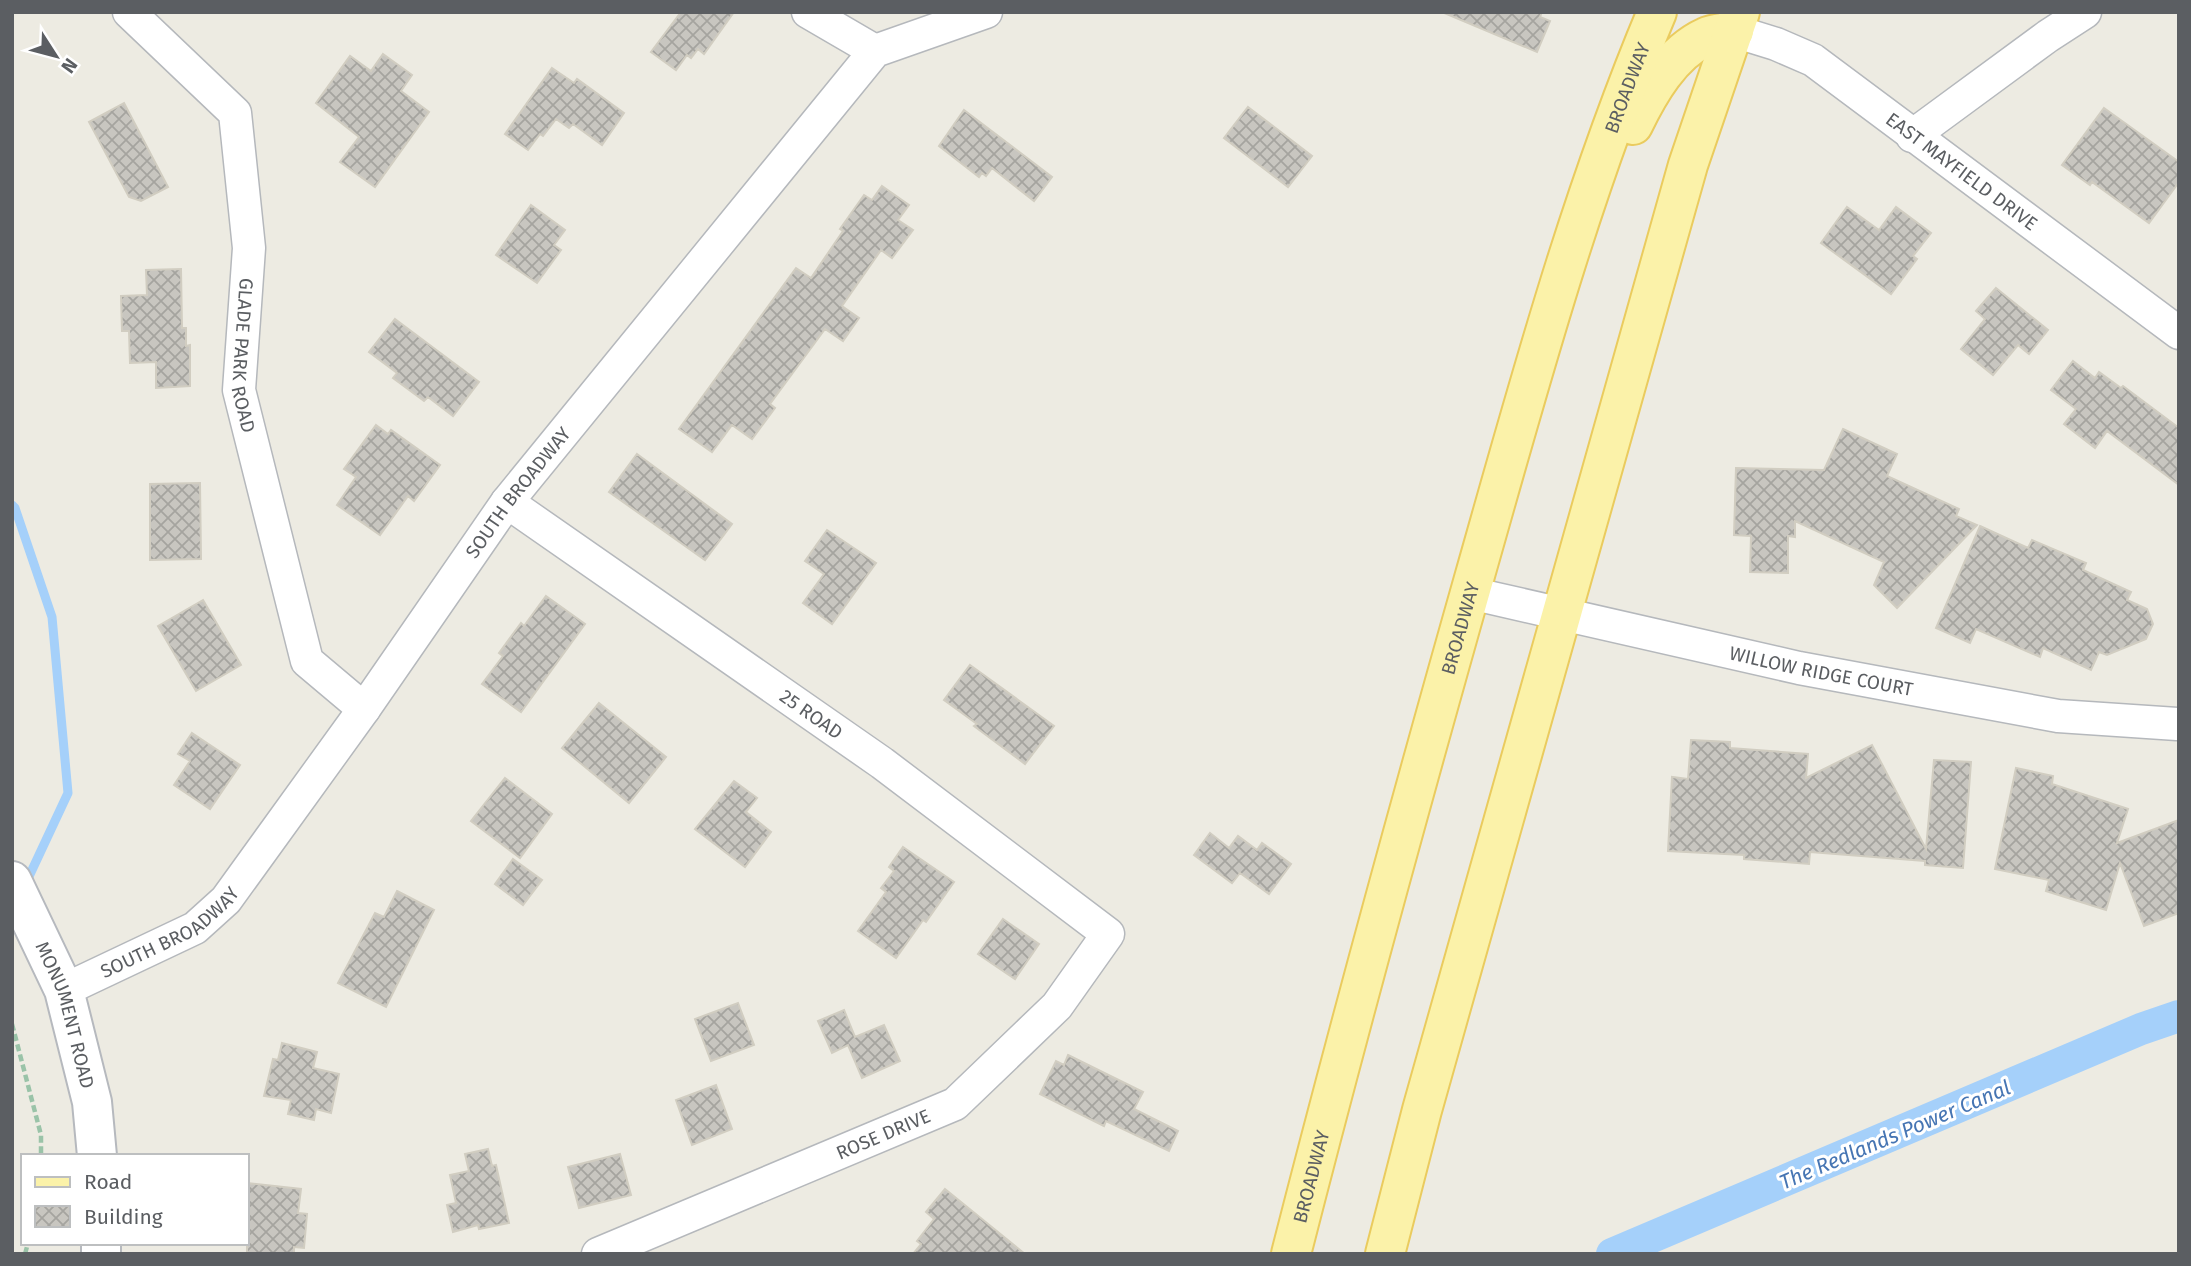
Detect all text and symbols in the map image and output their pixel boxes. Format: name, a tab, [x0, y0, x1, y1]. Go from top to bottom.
north arrow	[21, 21, 91, 91]
street label: BROADWAY	[1600, 39, 1655, 136]
text: N	[56, 54, 82, 78]
street label: EAST MAYFIELD DRIVE	[1881, 107, 2042, 235]
street label: GLADE PARK ROAD	[226, 277, 260, 435]
street label: SOUTH BROADWAY	[461, 422, 576, 563]
street label: BROADWAY	[1436, 579, 1485, 677]
street label: WILLOW RIDGE COURT	[1727, 642, 1915, 701]
street label: 25 ROAD	[775, 685, 847, 744]
street label: SOUTH BROADWAY	[97, 882, 244, 983]
street label: MONUMENT ROAD	[31, 938, 99, 1091]
water label: The Redlands Power Canal	[1776, 1075, 2014, 1195]
street label: ROSE DRIVE	[833, 1104, 934, 1165]
street label: BROADWAY	[1288, 1127, 1335, 1226]
legend	[21, 1154, 248, 1245]
text: Road	[84, 1169, 132, 1195]
text: Building	[84, 1204, 163, 1230]

